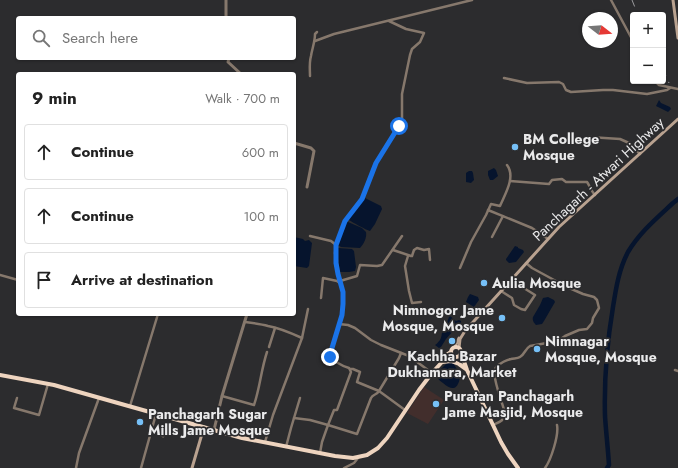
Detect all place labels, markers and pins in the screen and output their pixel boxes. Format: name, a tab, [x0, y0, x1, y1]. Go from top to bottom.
place label: BM College Mosque	[523, 129, 599, 165]
marker: BM College Mosque	[510, 142, 520, 152]
place label: Aulia Mosque	[491, 273, 581, 293]
marker: Aulia Mosque	[479, 278, 489, 288]
place label: Nimnogor Jame Mosque, Mosque	[382, 300, 494, 336]
marker: Nimnogor Jame Mosque, Mosque	[497, 313, 507, 323]
place label: Nimnagar Mosque, Mosque	[545, 331, 657, 367]
marker: Kachha Bazar Dukhamara, Market	[447, 336, 457, 346]
marker: Nimnagar Mosque, Mosque	[532, 344, 542, 354]
place label: Kachha Bazar Dukhamara, Market	[387, 346, 517, 382]
place label: Puratan Panchagarh Jame Masjid, Mosque	[441, 386, 583, 422]
marker: Puratan Panchagarh Jame Masjid, Mosque	[431, 399, 441, 409]
place label: Panchagarh Sugar Mills Jame Mosque	[148, 404, 270, 440]
marker: Panchagarh Sugar Mills Jame Mosque	[135, 417, 145, 427]

